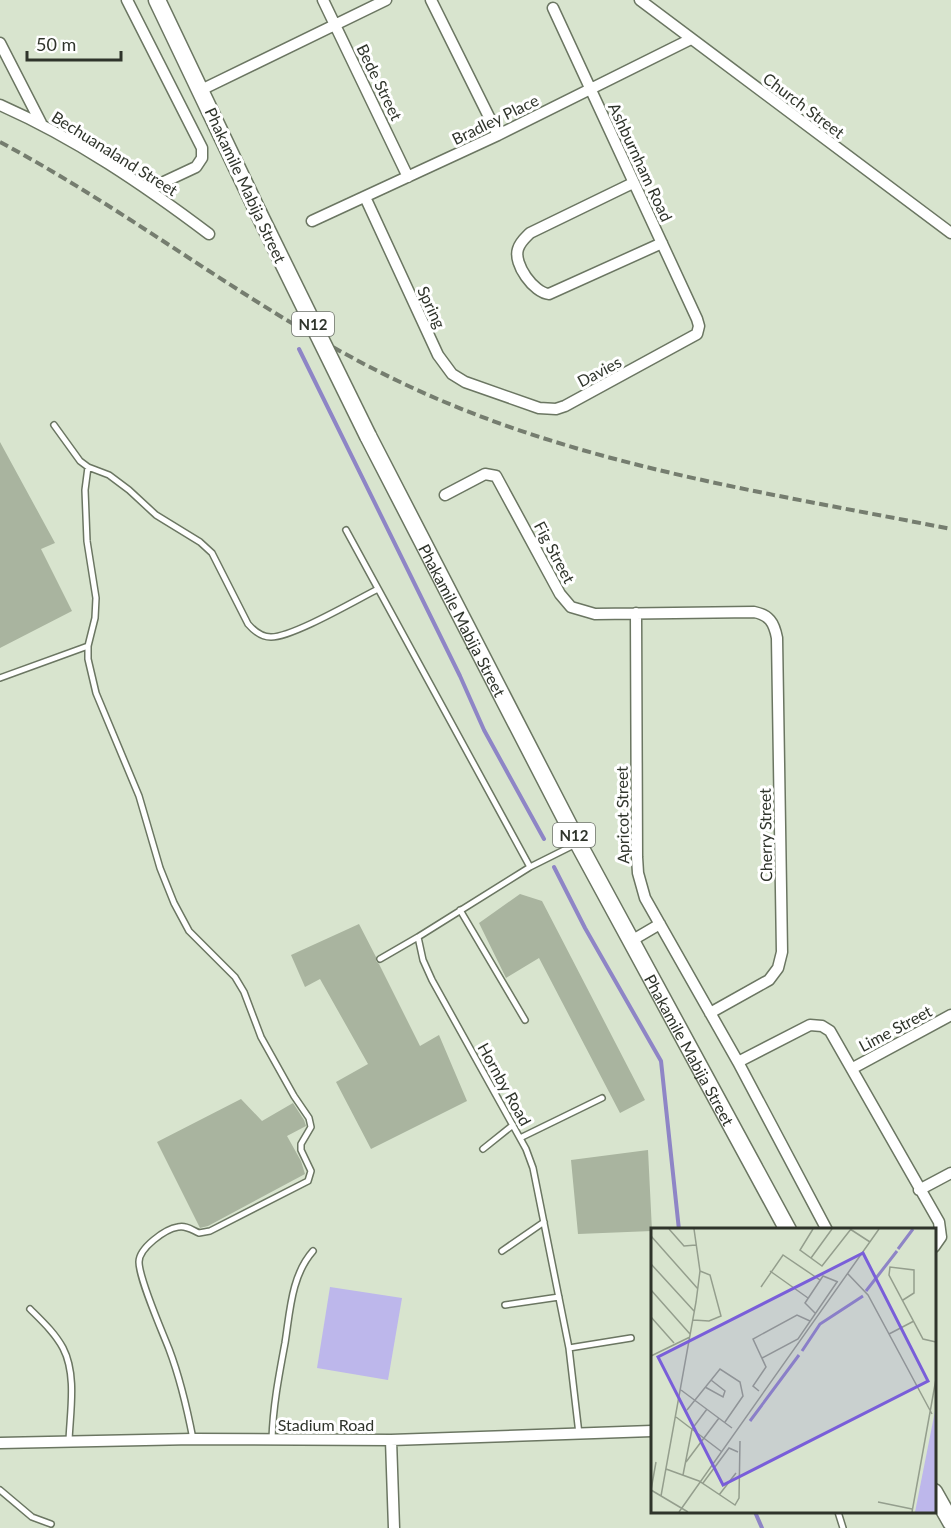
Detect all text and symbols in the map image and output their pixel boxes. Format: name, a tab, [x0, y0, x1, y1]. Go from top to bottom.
scale bar	[27, 24, 122, 62]
text: 50 m	[36, 33, 76, 55]
street label: Bede Street	[353, 41, 407, 123]
street label: Church Street	[760, 68, 849, 142]
street label: Bradley Place	[449, 90, 541, 148]
street label: Ashburnham Road	[605, 100, 677, 224]
street label: Phakamile Mabija Street	[202, 104, 290, 266]
street label: Bechuanaland Street	[49, 107, 182, 200]
street label: Spring	[414, 283, 450, 331]
road number: N12	[292, 312, 334, 336]
street label: Davies	[574, 351, 624, 390]
street label: Fig Street	[531, 518, 579, 586]
street label: Phakamile Mabija Street	[416, 540, 510, 700]
street label: Apricot Street	[612, 766, 632, 864]
street label: Cherry Street	[755, 788, 775, 882]
road number: N12	[553, 823, 595, 847]
street label: Phakamile Mabija Street	[641, 971, 739, 1129]
street label: Lime Street	[855, 1001, 935, 1055]
street label: Hornby Road	[474, 1039, 536, 1129]
inset map	[651, 1228, 936, 1513]
street label: Stadium Road	[278, 1415, 374, 1434]

